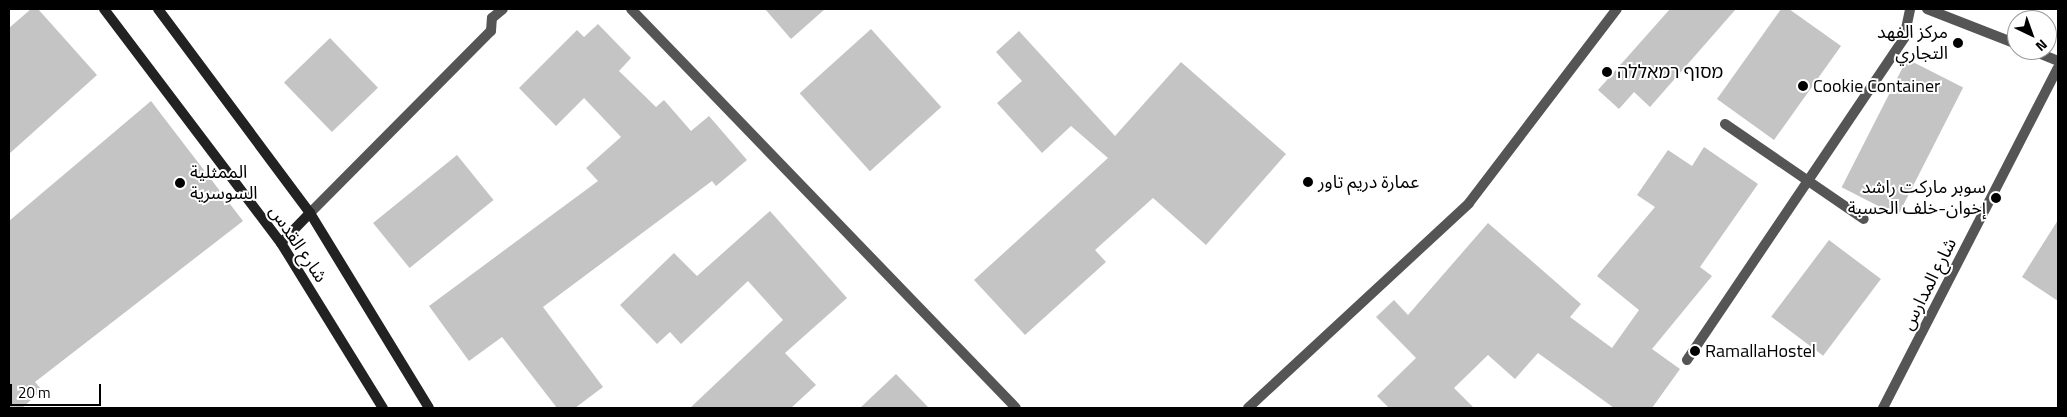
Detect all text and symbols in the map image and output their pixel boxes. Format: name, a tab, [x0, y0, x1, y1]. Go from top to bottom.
north arrow	[2007, 10, 2057, 60]
place label: مركز الفهد التجاري	[1877, 22, 1948, 64]
text: N	[2031, 35, 2052, 57]
marker: مركز الفهد التجاري	[1952, 37, 1964, 49]
place label: מסוף רמאללה	[1617, 61, 1723, 83]
marker: מסוף רמאללה	[1601, 66, 1613, 78]
place label: Cookie Container	[1813, 75, 1940, 97]
marker: Cookie Container	[1797, 80, 1809, 92]
place label: الممثلية السوسرية	[190, 162, 258, 204]
place label: عمارة دريم تاور	[1318, 171, 1419, 193]
marker: عمارة دريم تاور	[1302, 176, 1314, 188]
marker: الممثلية السوسرية	[174, 177, 186, 189]
place label: سوبر ماركت راشد إخوان-خلف الحسبة	[1848, 177, 1986, 220]
marker: سوبر ماركت راشد إخوان-خلف الحسبة	[1990, 192, 2002, 204]
street label: شارع القدس	[264, 201, 332, 287]
street label: شارع المدارس	[1897, 235, 1961, 333]
place label: RamallaHostel	[1705, 340, 1816, 362]
marker: RamallaHostel	[1689, 345, 1701, 357]
scale bar	[12, 374, 104, 406]
text: 20 m	[18, 381, 51, 404]

